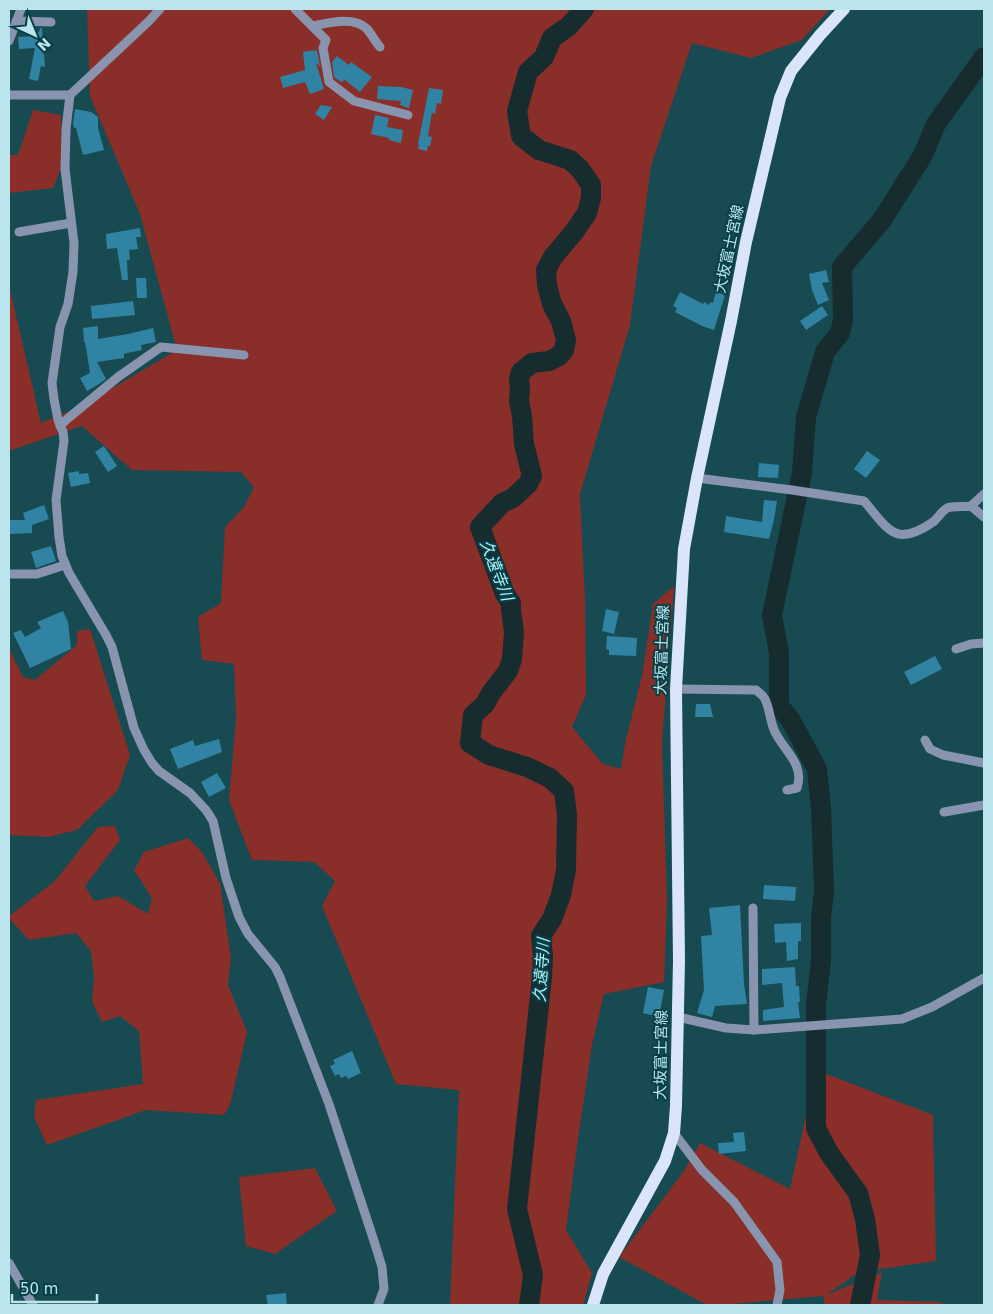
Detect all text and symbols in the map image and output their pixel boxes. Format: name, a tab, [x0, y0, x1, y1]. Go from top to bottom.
north arrow	[10, 10, 60, 60]
text: N	[34, 35, 54, 54]
street label: 大坂富士宮線	[711, 203, 747, 295]
water label: 久遠寺川	[476, 537, 518, 605]
street label: 大坂富士宮線	[651, 605, 673, 695]
water label: 久遠寺川	[530, 935, 553, 1003]
street label: 大坂富士宮線	[651, 1010, 671, 1100]
scale bar	[12, 1272, 98, 1304]
text: 50 m	[20, 1280, 58, 1298]

